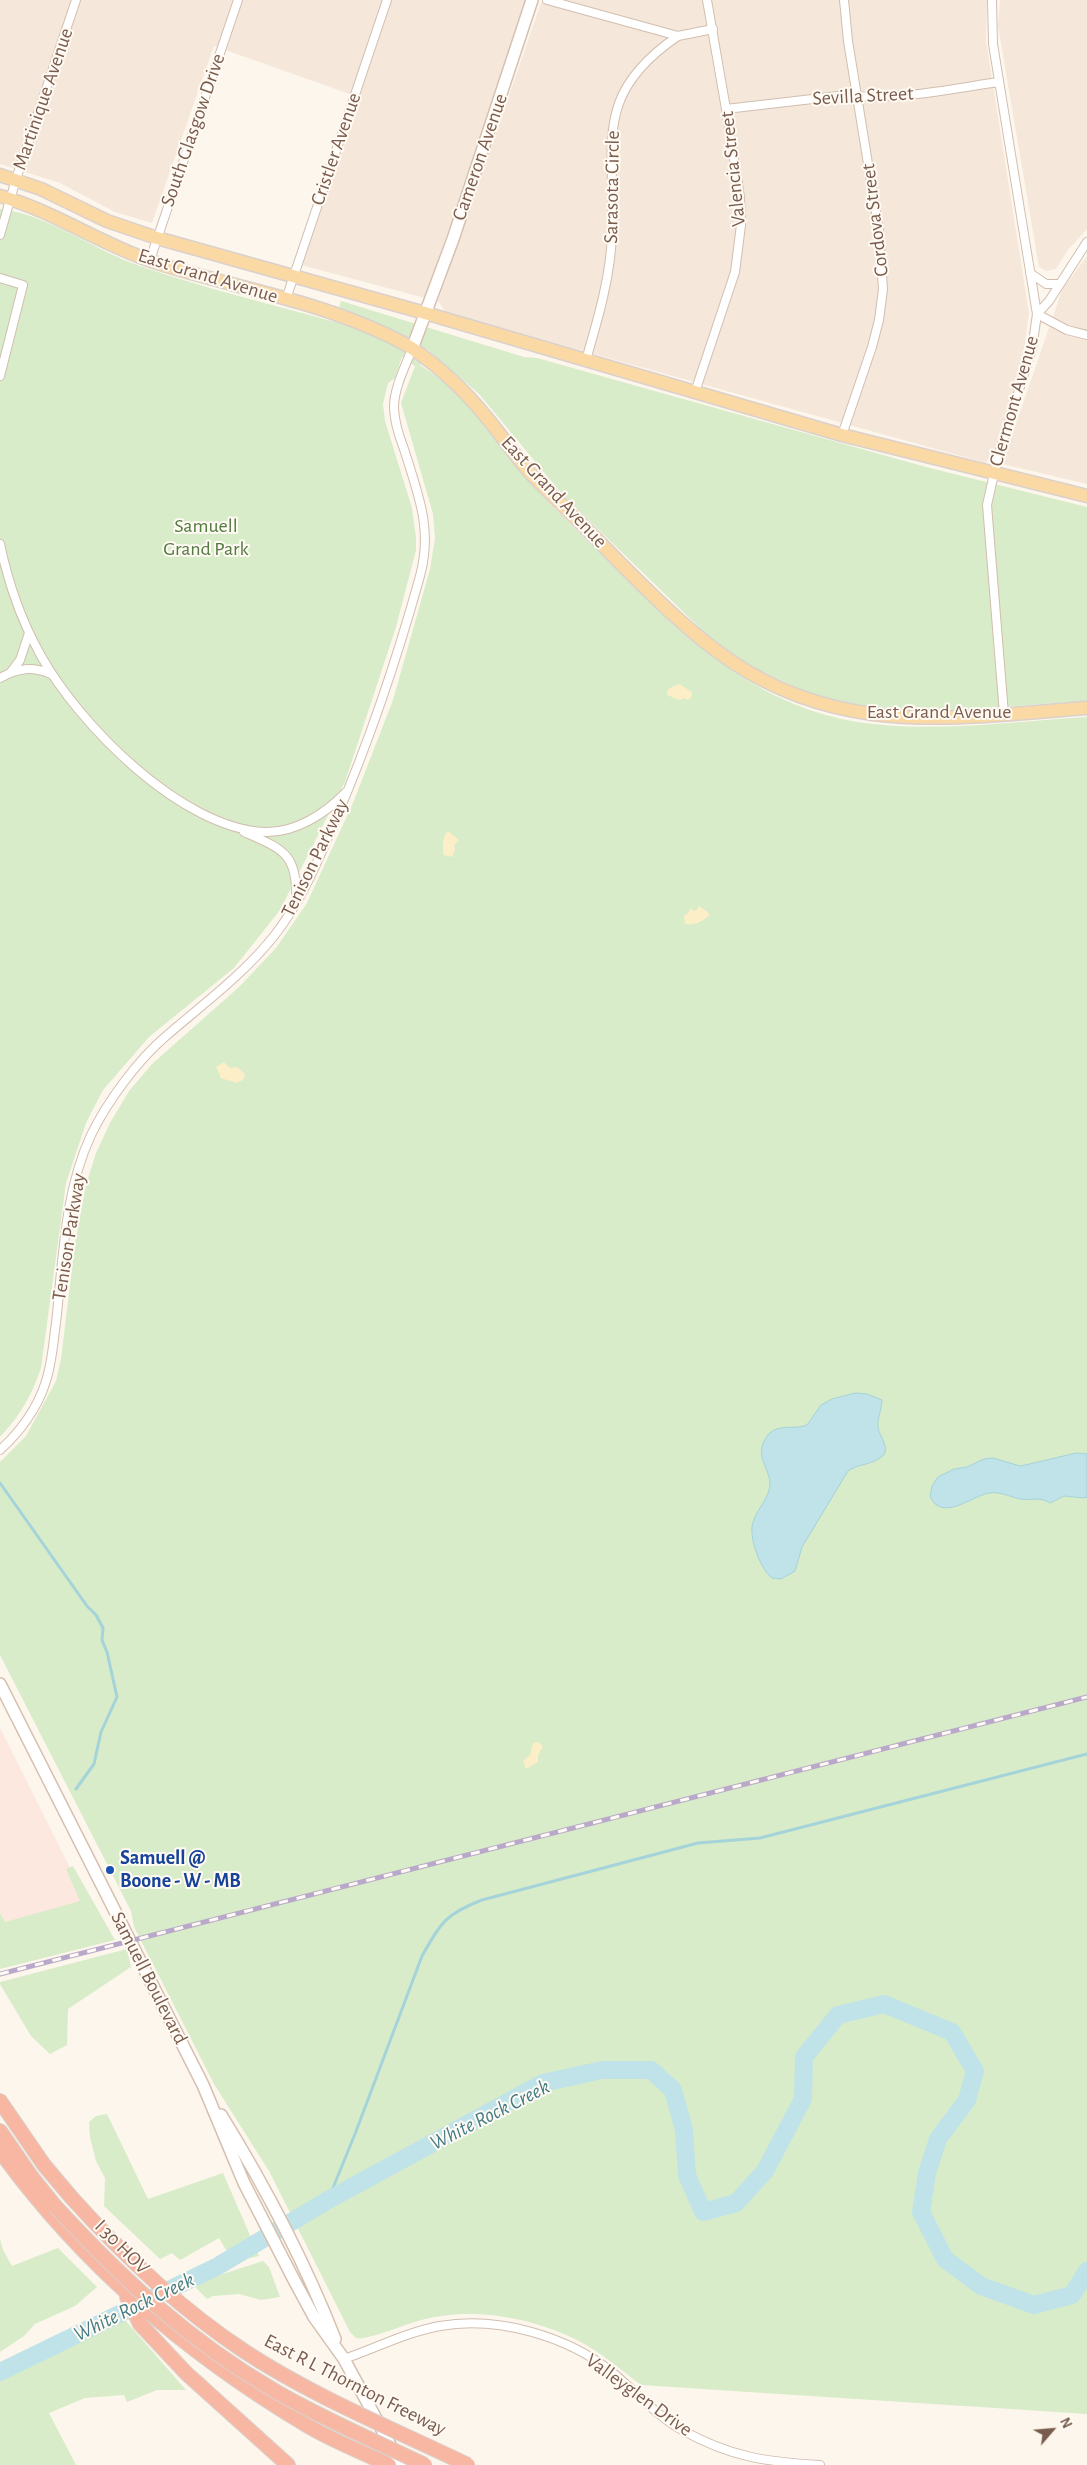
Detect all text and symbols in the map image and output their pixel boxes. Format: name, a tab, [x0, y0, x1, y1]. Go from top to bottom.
street label: Martinique Avenue	[7, 25, 79, 173]
street label: South Glasgow Drive	[156, 50, 230, 210]
street label: Sevilla Street	[812, 81, 914, 111]
street label: Cristler Avenue	[306, 90, 366, 208]
street label: Cameron Avenue	[447, 90, 513, 224]
street label: Valencia Street	[715, 110, 751, 228]
street label: Sarasota Circle	[599, 130, 625, 244]
street label: Cordova Street	[856, 162, 894, 278]
street label: East Grand Avenue	[135, 243, 281, 309]
street label: Clermont Avenue	[984, 333, 1044, 469]
street label: East Grand Avenue	[496, 431, 612, 553]
park label: Samuell Grand Park	[163, 514, 249, 561]
street label: East Grand Avenue	[867, 700, 1011, 724]
street label: Tenison Parkway	[276, 795, 354, 921]
street label: Tenison Parkway	[47, 1172, 91, 1302]
place label: Samuell @ Boone - W - MB	[120, 1846, 241, 1893]
marker: Samuell @ Boone - W - MB	[104, 1864, 116, 1876]
street label: Samuell Boulevard	[105, 1908, 193, 2048]
water label: White Rock Creek	[426, 2074, 554, 2156]
street label: I 30 HOV	[90, 2215, 154, 2279]
water label: White Rock Creek	[70, 2267, 198, 2347]
street label: East R L Thornton Freeway	[260, 2329, 450, 2441]
street label: Valleyglen Drive	[581, 2348, 697, 2442]
north arrow	[1027, 2405, 1077, 2455]
text: N	[1057, 2416, 1074, 2431]

